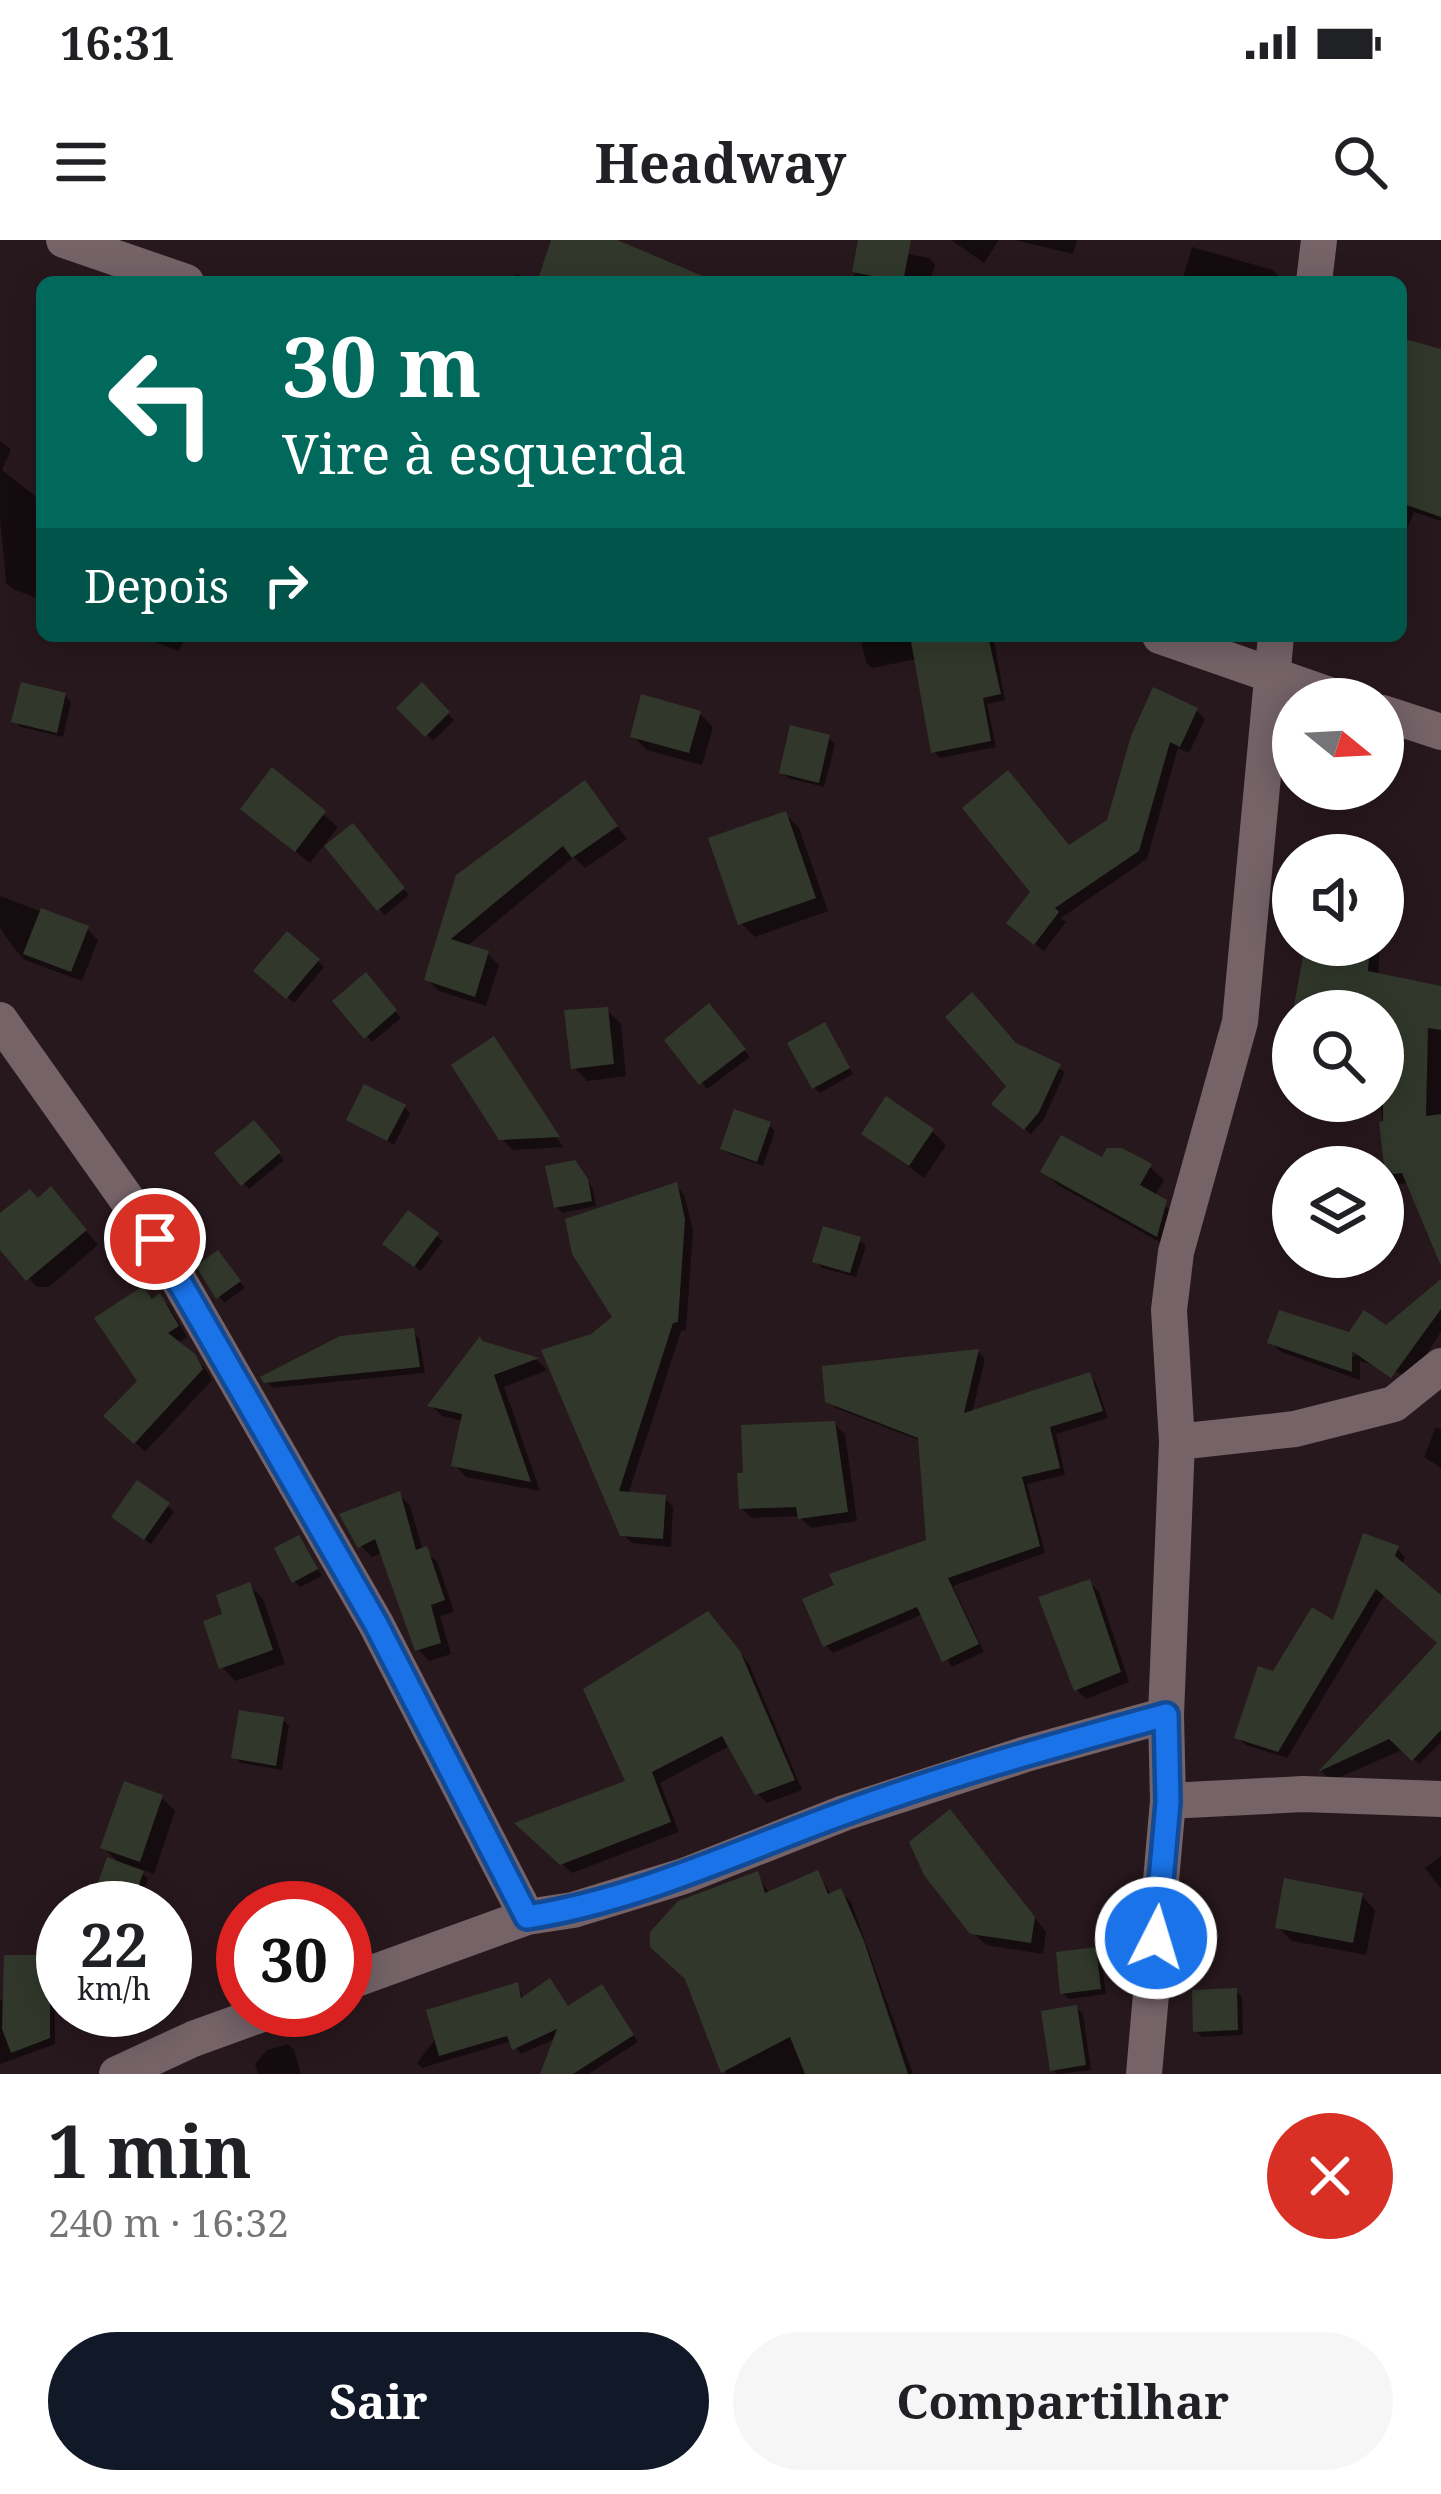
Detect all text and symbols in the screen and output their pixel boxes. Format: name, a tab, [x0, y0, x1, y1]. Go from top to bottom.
text: 16:31	[60, 12, 175, 73]
text: Headway	[595, 125, 846, 199]
icon: menu	[48, 129, 114, 195]
icon: search	[1327, 129, 1393, 195]
text: 30 m	[282, 307, 482, 422]
icon: left	[84, 324, 240, 480]
text: Vire à esquerda	[282, 416, 687, 490]
icon: right	[253, 552, 319, 618]
text: Depois	[84, 555, 229, 616]
north arrow	[1272, 678, 1404, 810]
map controls	[1272, 678, 1404, 1278]
button: sound	[1272, 834, 1404, 966]
button: search	[1272, 990, 1404, 1122]
button: layers	[1272, 1146, 1404, 1278]
pin	[104, 1188, 206, 1290]
icon: arrive	[122, 1206, 188, 1272]
position arrow	[1093, 1875, 1219, 2001]
speed limit sign: 30	[216, 1881, 372, 2037]
text: 22	[80, 1903, 148, 1985]
text: km/h	[77, 1968, 151, 2009]
text: 1 min	[48, 2101, 252, 2199]
button: close	[1267, 2113, 1393, 2239]
text: 240 m · 16:32	[48, 2195, 289, 2248]
button: Sair	[48, 2332, 709, 2470]
button: Compartilhar	[733, 2332, 1393, 2470]

